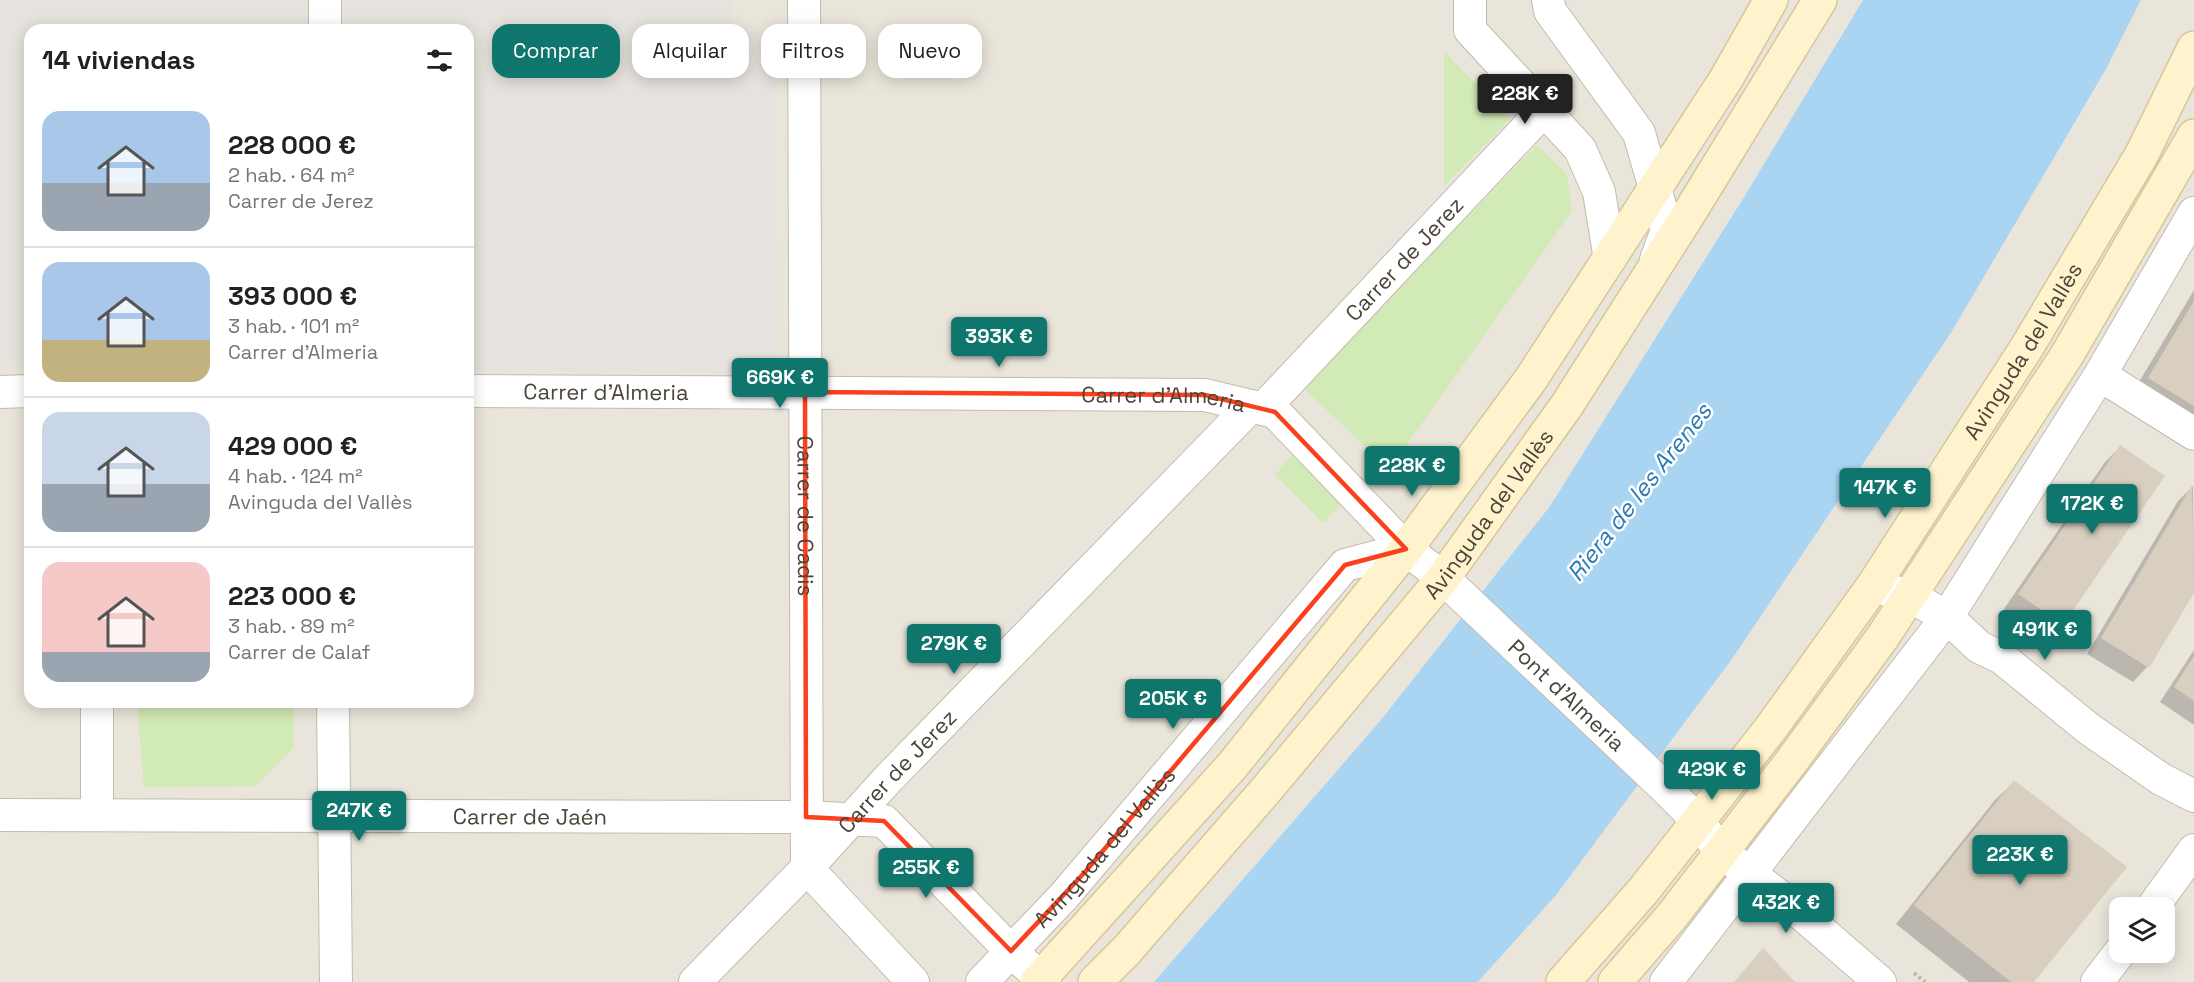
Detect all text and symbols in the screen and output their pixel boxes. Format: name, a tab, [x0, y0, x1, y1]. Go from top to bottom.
chip: Comprar	[492, 24, 620, 78]
chip: Alquilar	[632, 24, 749, 78]
chip: Filtros	[761, 24, 866, 78]
chip: Nuevo	[878, 24, 982, 78]
text: 14 viviendas	[42, 43, 195, 77]
icon: filters	[423, 44, 456, 77]
pin: 228K €	[1476, 74, 1574, 125]
text: 228K €	[1492, 80, 1558, 106]
text: 228 000 €	[228, 128, 356, 162]
icon: home	[90, 135, 162, 207]
text: 2 hab. · 64 m²	[228, 162, 355, 188]
text: Carrer de Jerez	[228, 188, 374, 214]
street label: Carrer de Jerez	[1339, 191, 1469, 327]
street label: Avinguda del Vallès	[1957, 257, 2088, 445]
text: 393 000 €	[228, 279, 357, 313]
icon: home	[90, 286, 162, 358]
text: 3 hab. · 101 m²	[228, 313, 359, 339]
pin: 393K €	[950, 317, 1048, 368]
text: 393K €	[965, 323, 1033, 349]
text: Carrer d'Almeria	[228, 339, 378, 365]
pin: 669K €	[731, 358, 829, 409]
text: 669K €	[746, 364, 814, 390]
street label: Carrer d'Almeria	[523, 377, 689, 406]
street label: Carrer d'Almeria	[1081, 380, 1249, 419]
water label: Riera de les Arenes	[1560, 396, 1719, 587]
street label: Avinguda del Vallès	[1418, 423, 1559, 605]
text: 429 000 €	[228, 429, 357, 463]
icon: home	[90, 436, 162, 508]
street label: Carrer de Cadis	[792, 436, 820, 596]
pin: 228K €	[1363, 446, 1461, 497]
text: 228K €	[1379, 452, 1445, 478]
text: 4 hab. · 124 m²	[228, 463, 363, 489]
pin: 147K €	[1836, 468, 1934, 519]
text: 147K €	[1853, 474, 1917, 500]
pin: 172K €	[2043, 484, 2141, 535]
text: Avinguda del Vallès	[228, 489, 413, 515]
text: 172K €	[2060, 490, 2124, 516]
text: 223 000 €	[228, 579, 356, 613]
icon: home	[90, 586, 162, 658]
pin: 491K €	[1996, 610, 2094, 661]
text: 3 hab. · 89 m²	[228, 613, 355, 639]
text: 491K €	[2012, 616, 2078, 642]
pin: 279K €	[905, 624, 1003, 675]
text: 279K €	[921, 630, 987, 656]
street label: Pont d'Almeria	[1502, 633, 1631, 757]
text: Carrer de Calaf	[228, 639, 370, 665]
pin: 205K €	[1124, 679, 1222, 730]
text: 205K €	[1139, 685, 1207, 711]
street label: Carrer de Jerez	[832, 703, 962, 839]
pin: 429K €	[1663, 750, 1761, 801]
text: 429K €	[1678, 756, 1746, 782]
street label: Avinguda del Vallès	[1027, 761, 1181, 933]
pin: 247K €	[310, 791, 408, 842]
text: 247K €	[326, 797, 392, 823]
street label: Carrer de Jaén	[453, 802, 607, 831]
pin: 223K €	[1971, 835, 2069, 886]
text: 223K €	[1986, 841, 2054, 867]
pin: 255K €	[877, 848, 975, 899]
text: 255K €	[892, 854, 960, 880]
pin: 432K €	[1737, 883, 1835, 934]
text: 432K €	[1752, 889, 1820, 915]
map controls	[2109, 897, 2175, 963]
button: layers	[2109, 897, 2175, 963]

